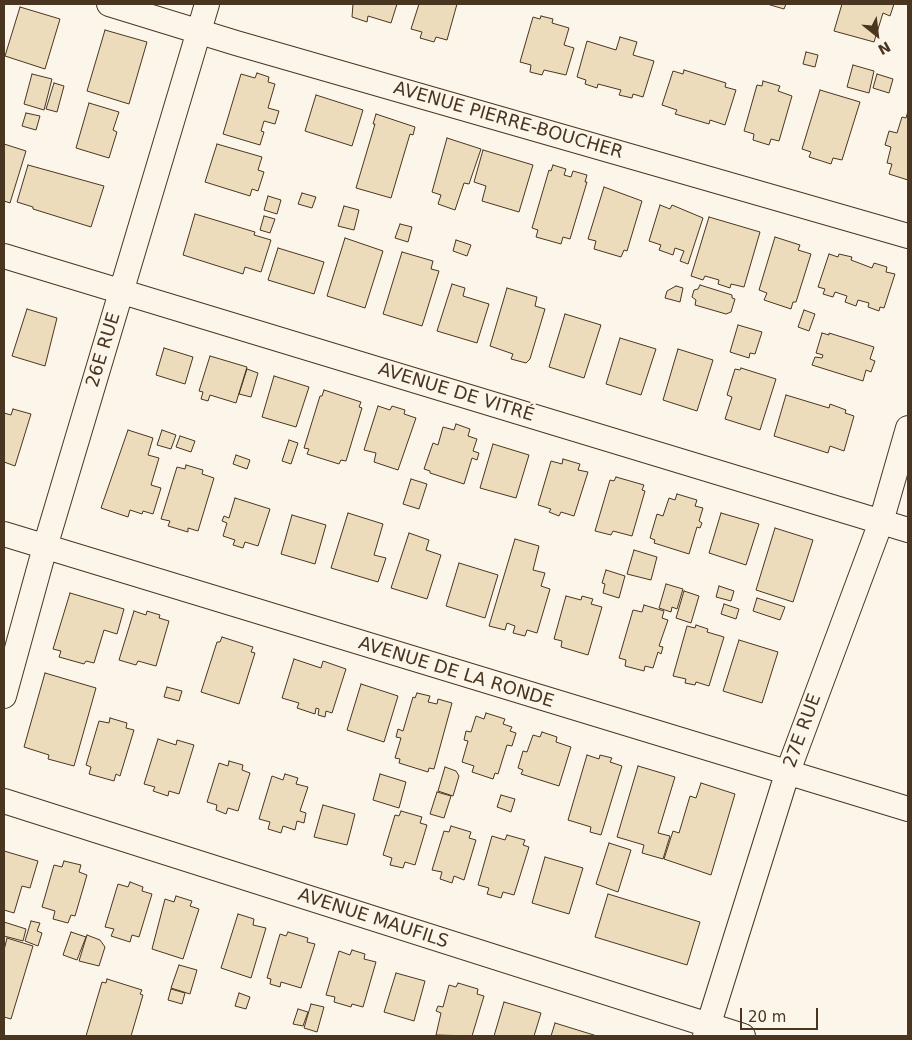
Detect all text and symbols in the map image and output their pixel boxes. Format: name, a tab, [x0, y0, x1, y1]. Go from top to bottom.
north arrow	[852, 10, 902, 60]
text: N	[875, 38, 893, 58]
street label: AVENUE PIERRE-BOUCHER	[391, 78, 625, 164]
street label: 26E RUE	[82, 310, 126, 390]
street label: AVENUE DE VITRÉ	[375, 359, 537, 427]
street label: AVENUE DE LA RONDE	[356, 633, 556, 713]
street label: 27E RUE	[780, 691, 826, 771]
street label: AVENUE MAUFILS	[295, 885, 451, 953]
scale bar	[742, 998, 820, 1030]
text: 20 m	[748, 1008, 786, 1026]

